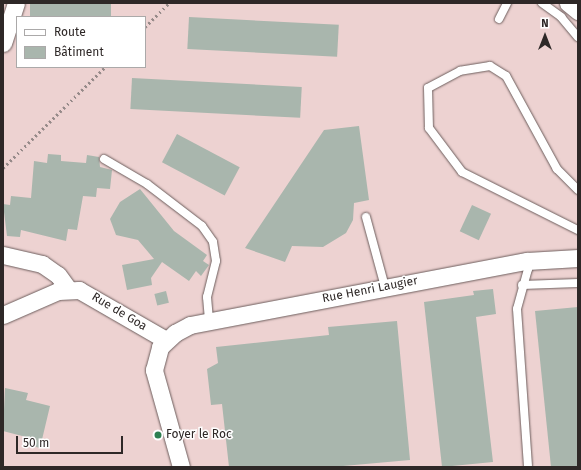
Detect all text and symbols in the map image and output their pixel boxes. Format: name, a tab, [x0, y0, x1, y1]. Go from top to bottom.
legend	[16, 16, 146, 68]
north arrow	[525, 16, 565, 56]
text: N	[541, 17, 549, 30]
text: Route	[54, 25, 86, 39]
text: Bâtiment	[54, 45, 104, 59]
street label: Rue Henri Laugier	[321, 274, 419, 306]
street label: Rue de Goa	[89, 290, 149, 334]
scale bar	[18, 428, 125, 454]
place label: Foyer le Roc	[166, 428, 232, 442]
marker: Foyer le Roc	[153, 430, 163, 440]
text: 50 m	[23, 436, 49, 450]

